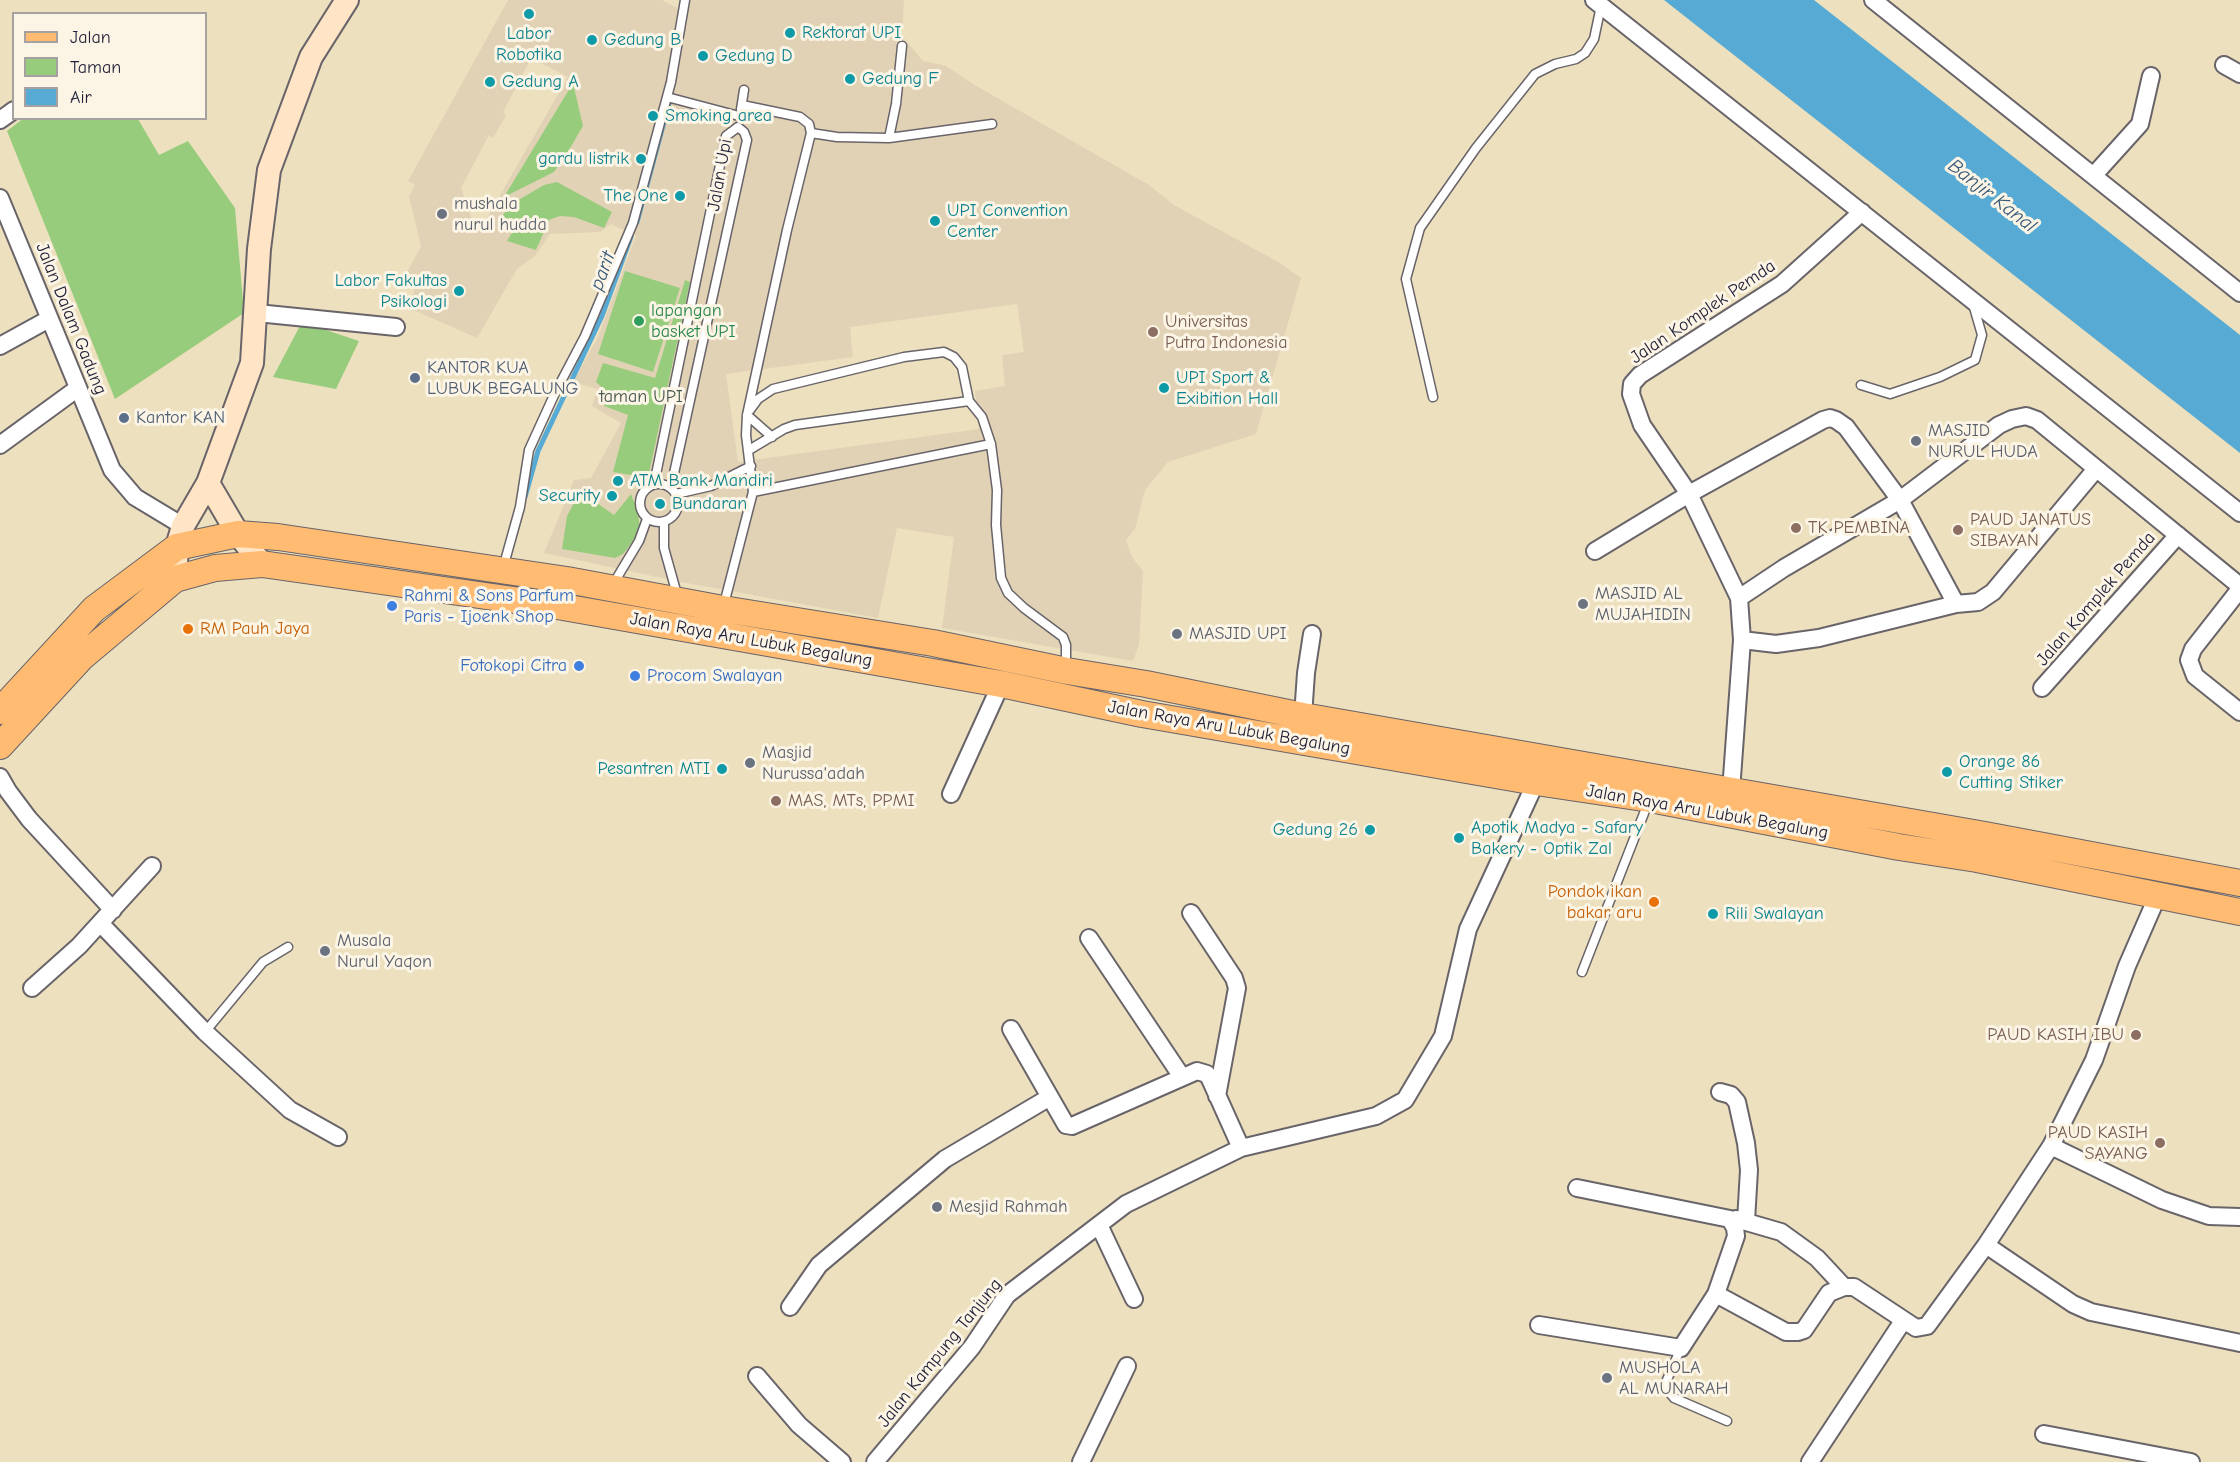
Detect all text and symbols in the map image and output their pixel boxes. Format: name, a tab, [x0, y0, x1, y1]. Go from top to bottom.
marker: Labor Robotika	[522, 7, 536, 21]
legend	[12, 12, 207, 120]
place label: Rektorat UPI	[802, 22, 901, 44]
place label: Labor Robotika	[496, 23, 562, 66]
marker: Rektorat UPI	[783, 26, 797, 40]
text: Jalan	[70, 27, 111, 48]
place label: Gedung B	[604, 29, 681, 51]
marker: Gedung B	[585, 33, 599, 47]
place label: Gedung D	[715, 45, 792, 67]
marker: Gedung D	[696, 49, 710, 63]
text: Taman	[70, 57, 121, 78]
place label: Gedung F	[862, 68, 939, 90]
place label: Gedung A	[502, 71, 579, 93]
marker: Gedung F	[843, 72, 857, 86]
marker: Gedung A	[483, 75, 497, 89]
text: Air	[70, 87, 92, 108]
place label: Smoking area	[665, 105, 772, 127]
marker: Smoking area	[646, 109, 660, 123]
street label: Jalan Upi	[703, 137, 737, 213]
place label: gardu listrik	[538, 148, 629, 170]
marker: gardu listrik	[634, 152, 648, 166]
water label: Banjir Kanal	[1943, 154, 2041, 238]
place label: The One	[603, 185, 668, 207]
marker: The One	[673, 189, 687, 203]
place label: mushala nurul hudda	[454, 193, 547, 236]
place label: UPI Convention Center	[947, 200, 1068, 242]
marker: mushala nurul hudda	[435, 207, 449, 221]
marker: UPI Convention Center	[928, 214, 942, 228]
street label: Jalan Dalam Gadung	[31, 240, 111, 398]
water label: parit	[585, 248, 621, 294]
street label: Jalan Komplek Pemda	[1626, 255, 1780, 369]
place label: Labor Fakultas Psikologi	[335, 270, 447, 312]
marker: Labor Fakultas Psikologi	[452, 284, 466, 298]
place label: lapangan basket UPI	[651, 300, 735, 342]
place label: Universitas Putra Indonesia	[1165, 311, 1287, 354]
marker: lapangan basket UPI	[632, 314, 646, 328]
marker: Universitas Putra Indonesia	[1146, 325, 1160, 339]
place label: KANTOR KUA LUBUK BEGALUNG	[427, 357, 578, 400]
place label: UPI Sport & Exibition Hall	[1176, 367, 1278, 410]
marker: KANTOR KUA LUBUK BEGALUNG	[408, 371, 422, 385]
marker: UPI Sport & Exibition Hall	[1157, 381, 1171, 395]
park label: taman UPI	[599, 386, 683, 408]
place label: Kantor KAN	[136, 407, 225, 429]
marker: Kantor KAN	[117, 411, 131, 425]
place label: MASJID NURUL HUDA	[1928, 420, 2038, 462]
marker: MASJID NURUL HUDA	[1909, 434, 1923, 448]
place label: ATM Bank Mandiri	[630, 470, 773, 492]
marker: ATM Bank Mandiri	[611, 474, 625, 488]
place label: Security	[539, 485, 600, 507]
marker: Security	[605, 489, 619, 503]
place label: Bundaran	[672, 493, 747, 515]
marker: Bundaran	[653, 497, 667, 511]
place label: PAUD JANATUS SIBAYAN	[1970, 509, 2091, 552]
place label: TK PEMBINA	[1808, 517, 1910, 539]
marker: TK PEMBINA	[1789, 521, 1803, 535]
marker: PAUD JANATUS SIBAYAN	[1951, 523, 1965, 537]
street label: Jalan Komplek Pemda	[2032, 528, 2160, 670]
place label: MASJID AL MUJAHIDIN	[1595, 583, 1691, 626]
place label: Rahmi & Sons Parfum Paris - Ijoenk Shop	[404, 585, 574, 628]
marker: MASJID AL MUJAHIDIN	[1576, 597, 1590, 611]
marker: Rahmi & Sons Parfum Paris - Ijoenk Shop	[385, 599, 399, 613]
street label: Jalan Raya Aru Lubuk Begalung	[628, 608, 874, 672]
place label: RM Pauh Jaya	[200, 618, 310, 640]
marker: RM Pauh Jaya	[181, 622, 195, 636]
place label: MASJID UPI	[1189, 623, 1287, 645]
marker: MASJID UPI	[1170, 627, 1184, 641]
place label: Fotokopi Citra	[460, 655, 567, 677]
marker: Fotokopi Citra	[572, 659, 586, 673]
place label: Procom Swalayan	[647, 665, 782, 687]
marker: Procom Swalayan	[628, 669, 642, 683]
street label: Jalan Raya Aru Lubuk Begalung	[1106, 696, 1352, 760]
place label: Masjid Nurussa'adah	[762, 742, 865, 784]
place label: Orange 86 Cutting Stiker	[1959, 751, 2063, 794]
marker: Masjid Nurussa'adah	[743, 756, 757, 770]
place label: Pesantren MTI	[598, 758, 710, 780]
marker: Pesantren MTI	[715, 762, 729, 776]
marker: Orange 86 Cutting Stiker	[1940, 765, 1954, 779]
street label: Jalan Raya Aru Lubuk Begalung	[1584, 780, 1830, 844]
place label: MAS, MTs, PPMI	[788, 790, 915, 812]
marker: MAS, MTs, PPMI	[769, 794, 783, 808]
place label: Apotik Madya - Safary Bakery - Optik Zal	[1471, 817, 1643, 860]
place label: Gedung 26	[1273, 819, 1358, 841]
marker: Gedung 26	[1363, 823, 1377, 837]
marker: Apotik Madya - Safary Bakery - Optik Zal	[1452, 831, 1466, 845]
place label: Pondok ikan bakar aru	[1548, 881, 1642, 924]
marker: Pondok ikan bakar aru	[1647, 895, 1661, 909]
place label: Rili Swalayan	[1725, 903, 1824, 925]
marker: Rili Swalayan	[1706, 907, 1720, 921]
place label: Musala Nurul Yaqon	[337, 930, 432, 972]
marker: Musala Nurul Yaqon	[318, 944, 332, 958]
place label: PAUD KASIH IBU	[1987, 1024, 2124, 1046]
marker: PAUD KASIH IBU	[2129, 1028, 2143, 1042]
place label: PAUD KASIH SAYANG	[2048, 1122, 2148, 1164]
marker: PAUD KASIH SAYANG	[2153, 1136, 2167, 1150]
place label: Mesjid Rahmah	[949, 1196, 1068, 1218]
marker: Mesjid Rahmah	[930, 1200, 944, 1214]
street label: Jalan Kampung Tanjung	[873, 1274, 1007, 1432]
place label: MUSHOLA AL MUNARAH	[1619, 1357, 1728, 1400]
marker: MUSHOLA AL MUNARAH	[1600, 1371, 1614, 1385]

